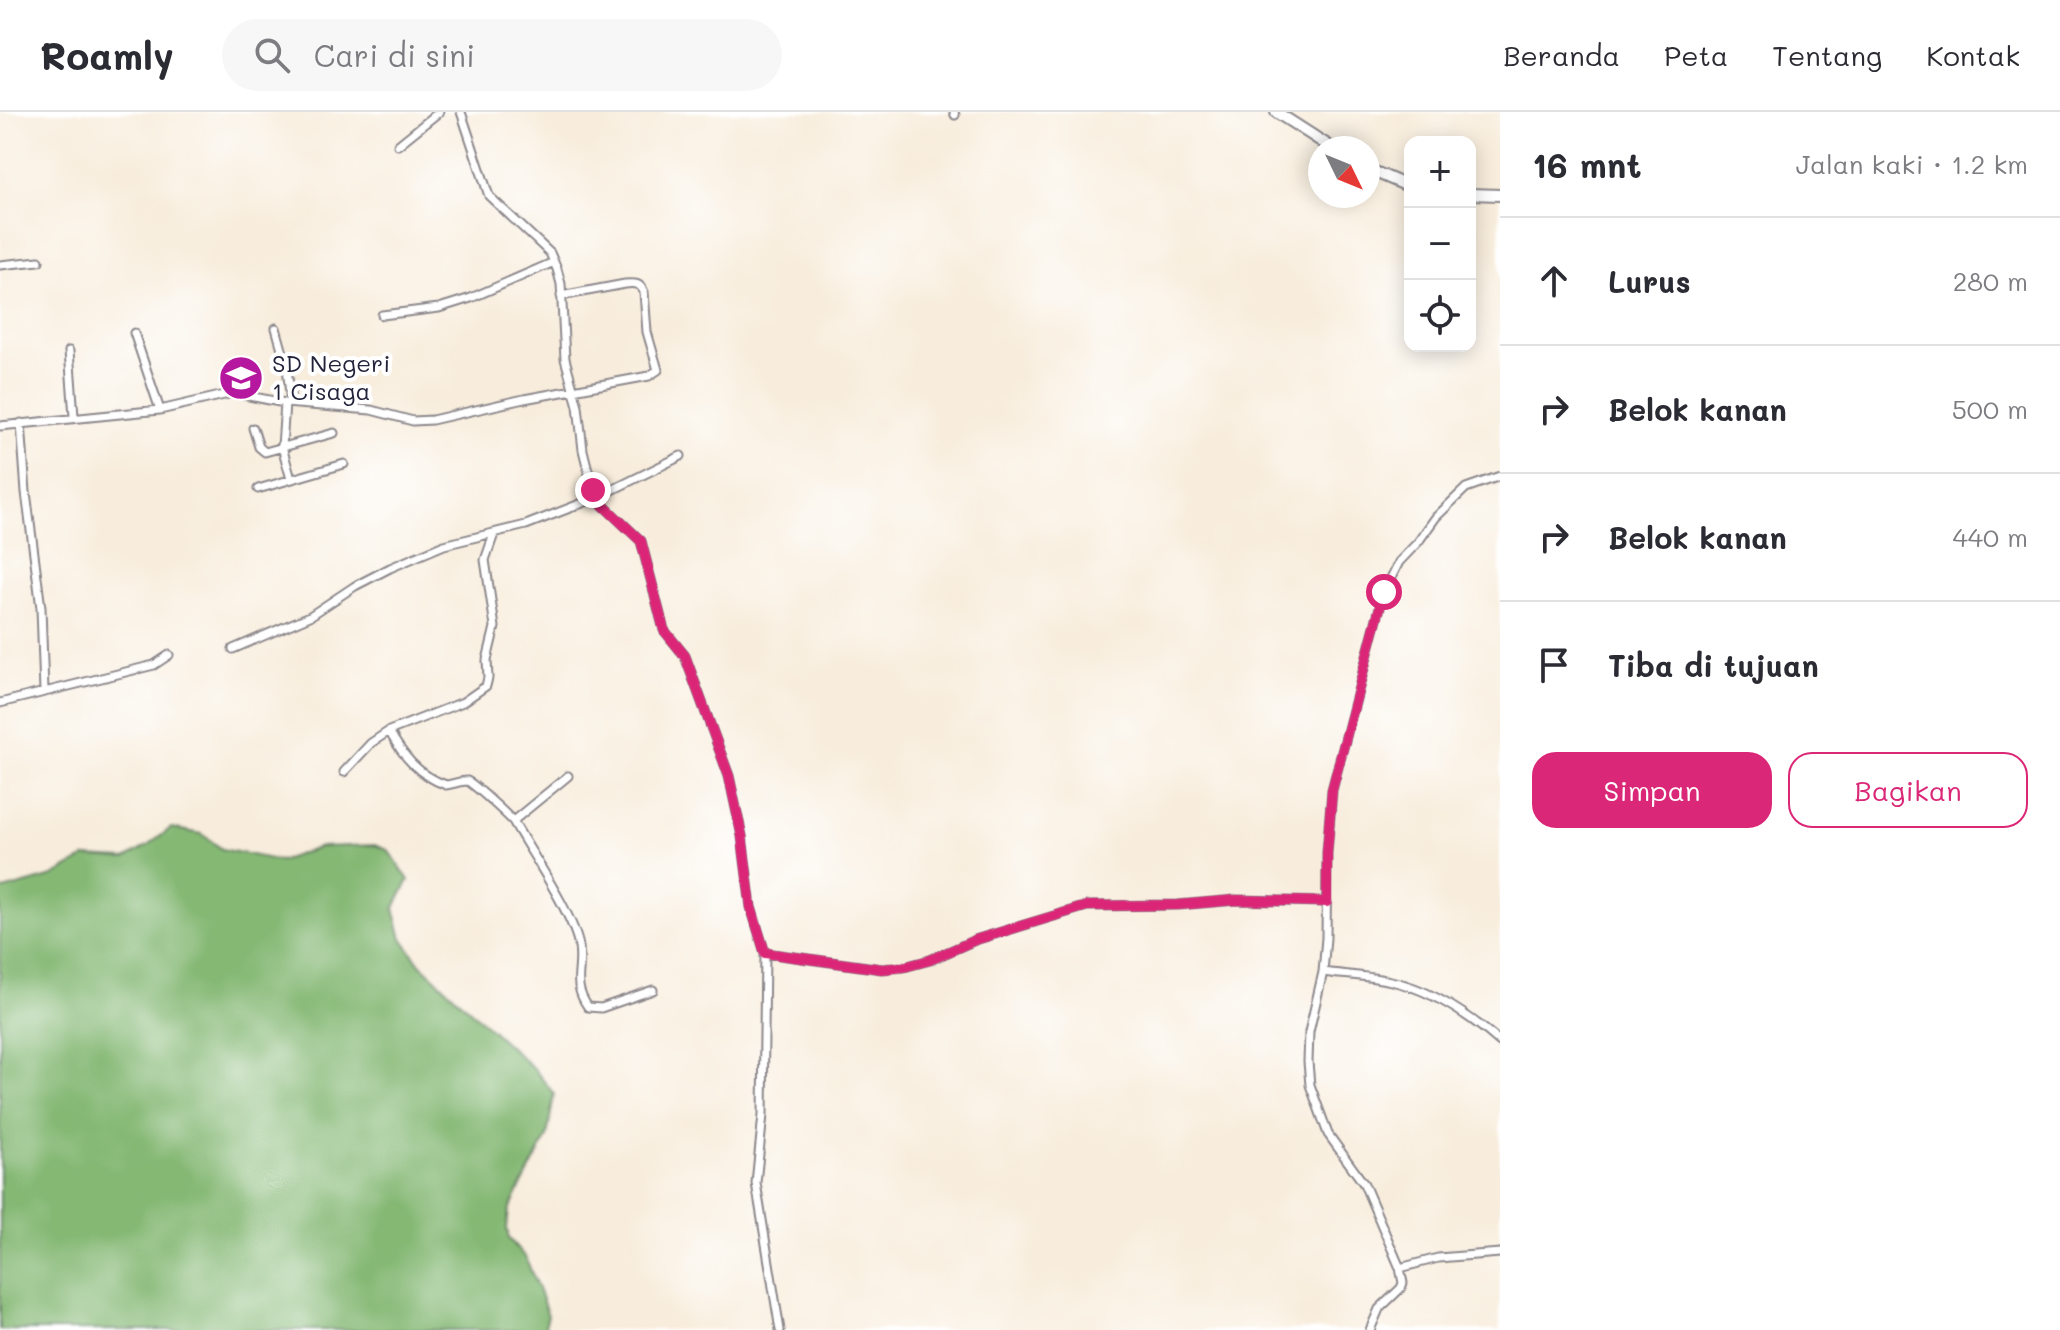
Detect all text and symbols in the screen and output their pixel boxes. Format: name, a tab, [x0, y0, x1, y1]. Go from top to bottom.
search box	[222, 19, 782, 91]
text: Roamly	[40, 30, 174, 80]
icon: search	[250, 33, 294, 77]
text: Cari di sini	[314, 35, 475, 75]
text: Beranda	[1503, 37, 1620, 73]
text: Peta	[1664, 37, 1728, 73]
text: Tentang	[1772, 37, 1882, 73]
text: Kontak	[1926, 37, 2020, 73]
north arrow	[1308, 136, 1380, 208]
map controls	[1404, 136, 1476, 352]
button: +	[1404, 136, 1476, 208]
text: 16 mnt	[1532, 142, 1641, 187]
text: Jalan kaki · 1.2 km	[1796, 147, 2028, 181]
button: −	[1404, 208, 1476, 280]
icon: ahead	[1532, 259, 1576, 303]
text: Lurus	[1608, 261, 1691, 301]
text: 280 m	[1953, 264, 2028, 298]
button: locate	[1404, 280, 1476, 352]
place label: SD Negeri 1 Cisaga	[272, 347, 390, 406]
school or university icon: SD Negeri 1 Cisaga	[217, 354, 265, 402]
icon: right	[1532, 387, 1576, 431]
text: Belok kanan	[1608, 389, 1787, 429]
text: 500 m	[1952, 392, 2028, 426]
route end	[575, 472, 611, 508]
icon: right	[1532, 515, 1576, 559]
text: Belok kanan	[1608, 517, 1787, 557]
text: 440 m	[1952, 520, 2028, 554]
route start	[1366, 574, 1402, 610]
icon: arrive	[1532, 643, 1576, 687]
text: Tiba di tujuan	[1608, 645, 1819, 685]
button: Simpan	[1532, 752, 1772, 828]
button: Bagikan	[1788, 752, 2028, 828]

